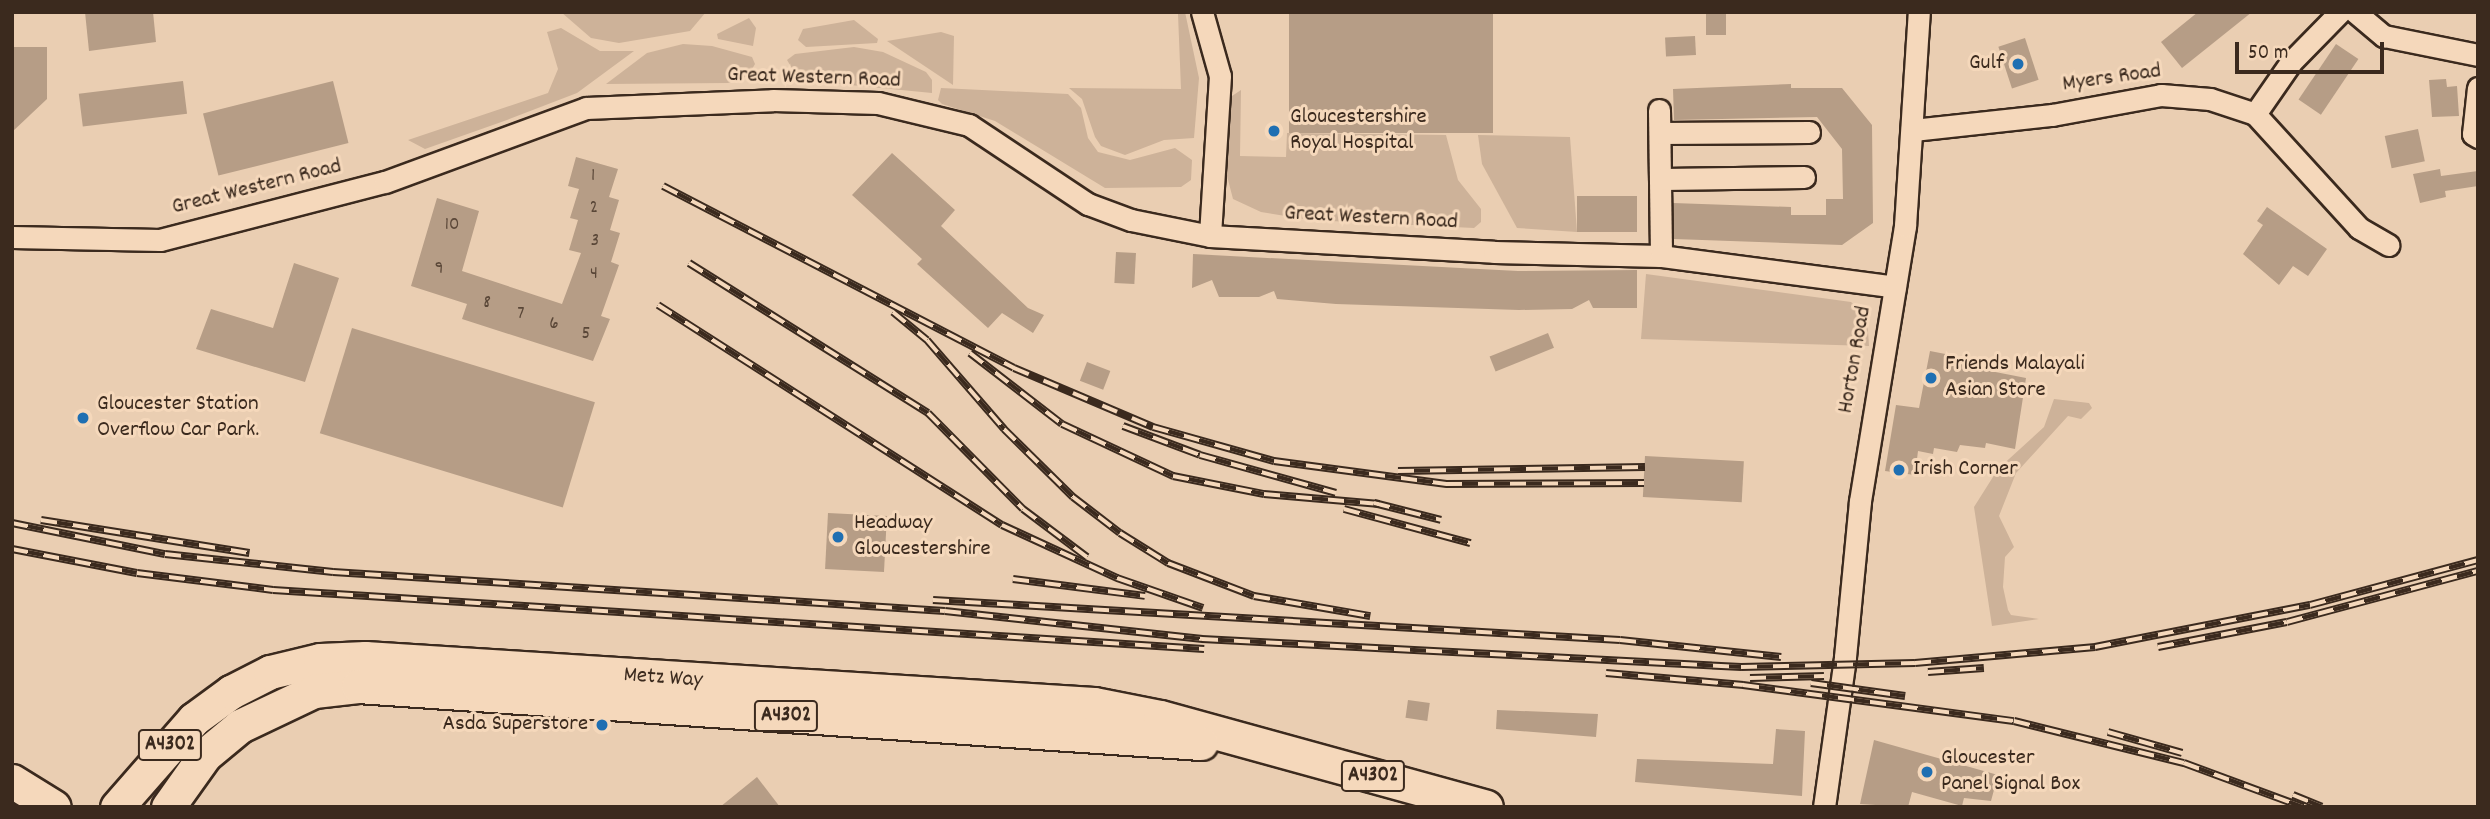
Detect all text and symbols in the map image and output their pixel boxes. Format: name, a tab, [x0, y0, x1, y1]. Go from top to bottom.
scale bar	[2238, 28, 2387, 72]
text: 50 m	[2248, 39, 2288, 69]
place label: Gulf	[1969, 50, 2004, 78]
marker: Gulf	[2010, 56, 2026, 72]
street label: Myers Road	[2061, 58, 2163, 100]
street label: Great Western Road	[727, 62, 901, 96]
place label: Gloucestershire Royal Hospital	[1290, 104, 1427, 158]
marker: Gloucestershire Royal Hospital	[1264, 121, 1284, 141]
street label: Great Western Road	[169, 154, 345, 222]
house number: 1	[591, 166, 595, 188]
house number: 2	[590, 198, 598, 220]
street label: Great Western Road	[1283, 201, 1459, 237]
house number: 10	[445, 215, 459, 237]
house number: 3	[591, 231, 599, 253]
house number: 9	[435, 259, 443, 281]
house number: 4	[590, 264, 598, 286]
house number: 8	[483, 293, 491, 315]
house number: 7	[517, 304, 525, 326]
street label: Horton Road	[1833, 304, 1879, 416]
house number: 6	[549, 314, 559, 336]
house number: 5	[582, 324, 590, 346]
place label: Friends Malayali Asian Store	[1945, 351, 2085, 405]
marker: Friends Malayali Asian Store	[1923, 370, 1939, 386]
place label: Gloucester Station Overflow Car Park.	[97, 391, 259, 445]
marker: Gloucester Station Overflow Car Park.	[75, 410, 91, 426]
place label: Irish Corner	[1913, 456, 2018, 484]
marker: Irish Corner	[1891, 462, 1907, 478]
place label: Headway Gloucestershire	[854, 510, 991, 564]
marker: Headway Gloucestershire	[828, 527, 848, 547]
street label: Metz Way	[622, 662, 704, 696]
road number: A4302	[753, 698, 819, 734]
place label: Asda Superstore	[443, 711, 588, 739]
marker: Asda Superstore	[594, 717, 610, 733]
road number: A4302	[137, 728, 203, 762]
place label: Gloucester Panel Signal Box	[1941, 745, 2080, 799]
road number: A4302	[1340, 758, 1406, 794]
marker: Gloucester Panel Signal Box	[1919, 764, 1935, 780]

